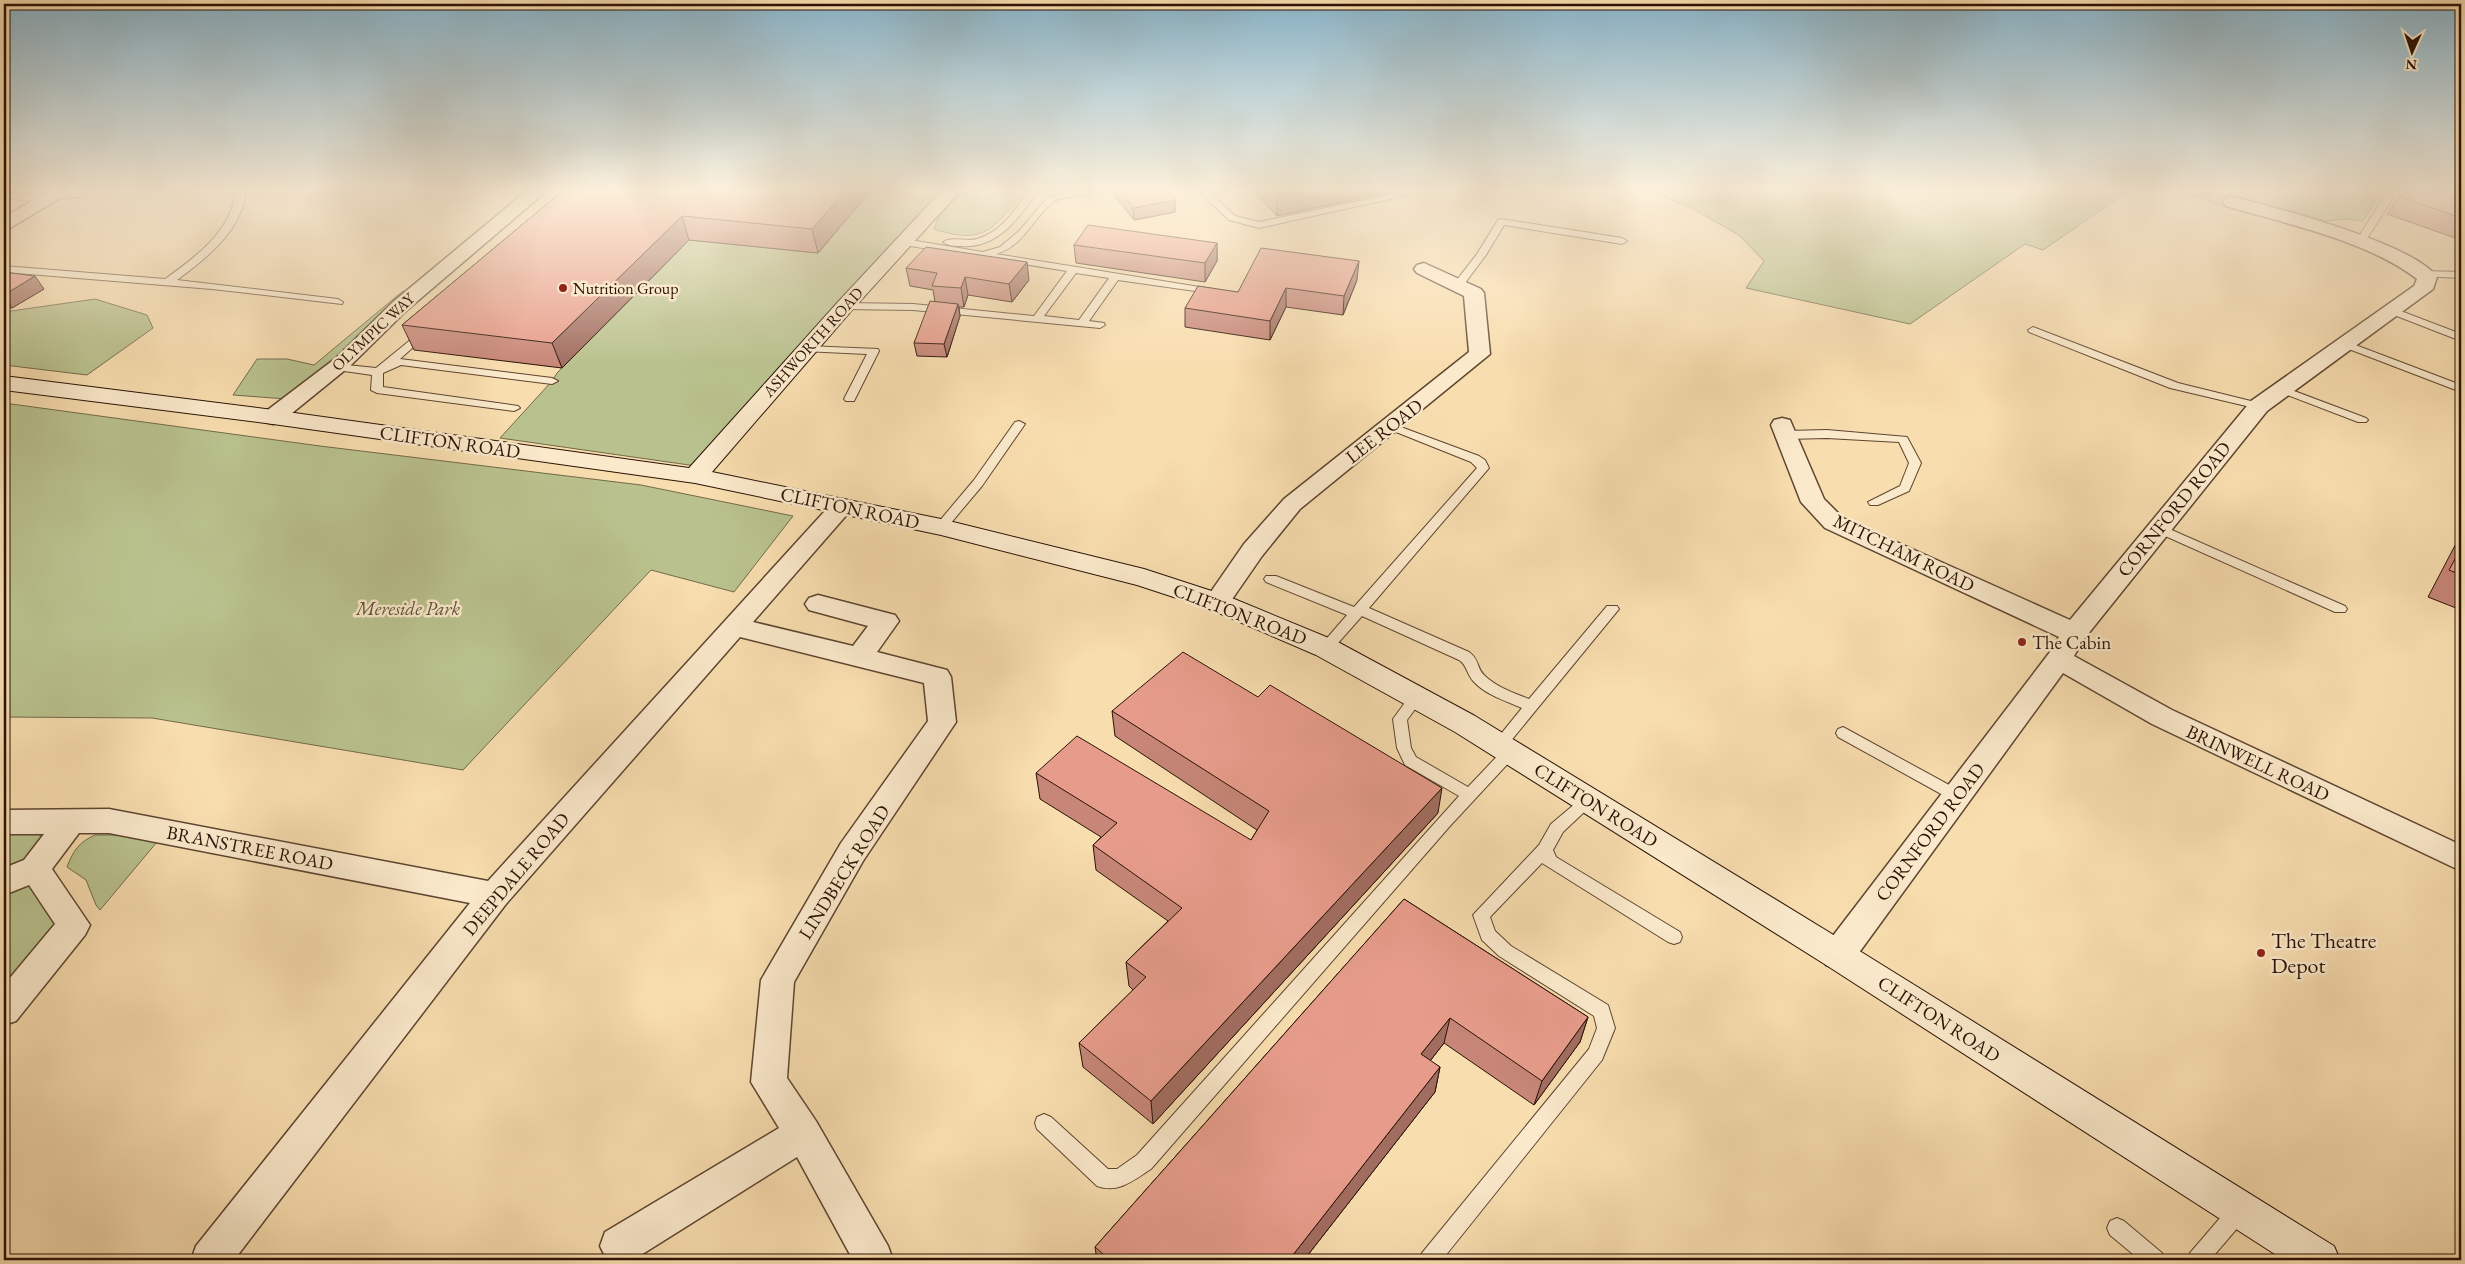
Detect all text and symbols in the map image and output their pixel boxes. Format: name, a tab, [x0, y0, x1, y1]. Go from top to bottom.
north arrow	[2388, 28, 2438, 78]
text: N	[2405, 56, 2417, 74]
place label: Nutrition Group	[573, 278, 679, 299]
marker: Nutrition Group	[557, 282, 569, 294]
street label: ASHWORTH ROAD	[757, 283, 868, 402]
street label: OLYMPIC WAY	[327, 288, 419, 376]
street label: LEE ROAD	[1340, 393, 1428, 469]
street label: CLIFTON ROAD	[378, 420, 522, 464]
street label: CORNFORD ROAD	[2112, 436, 2236, 582]
street label: CLIFTON ROAD	[778, 481, 922, 535]
street label: MITCHAM ROAD	[1829, 508, 1979, 598]
street label: CLIFTON ROAD	[1170, 577, 1310, 651]
park label: Mereside Park	[355, 596, 460, 621]
place label: The Cabin	[2032, 630, 2111, 655]
marker: The Cabin	[2016, 636, 2028, 648]
street label: BRINWELL ROAD	[2182, 719, 2334, 807]
street label: CLIFTON ROAD	[1529, 757, 1663, 853]
street label: CORNFORD ROAD	[1870, 758, 1990, 906]
street label: LINDBECK ROAD	[793, 800, 895, 944]
street label: DEEPDALE ROAD	[457, 807, 575, 941]
street label: BRANSTREE ROAD	[165, 820, 335, 876]
place label: The Theatre Depot	[2271, 926, 2377, 980]
marker: The Theatre Depot	[2255, 947, 2267, 959]
street label: CLIFTON ROAD	[1873, 970, 2005, 1068]

